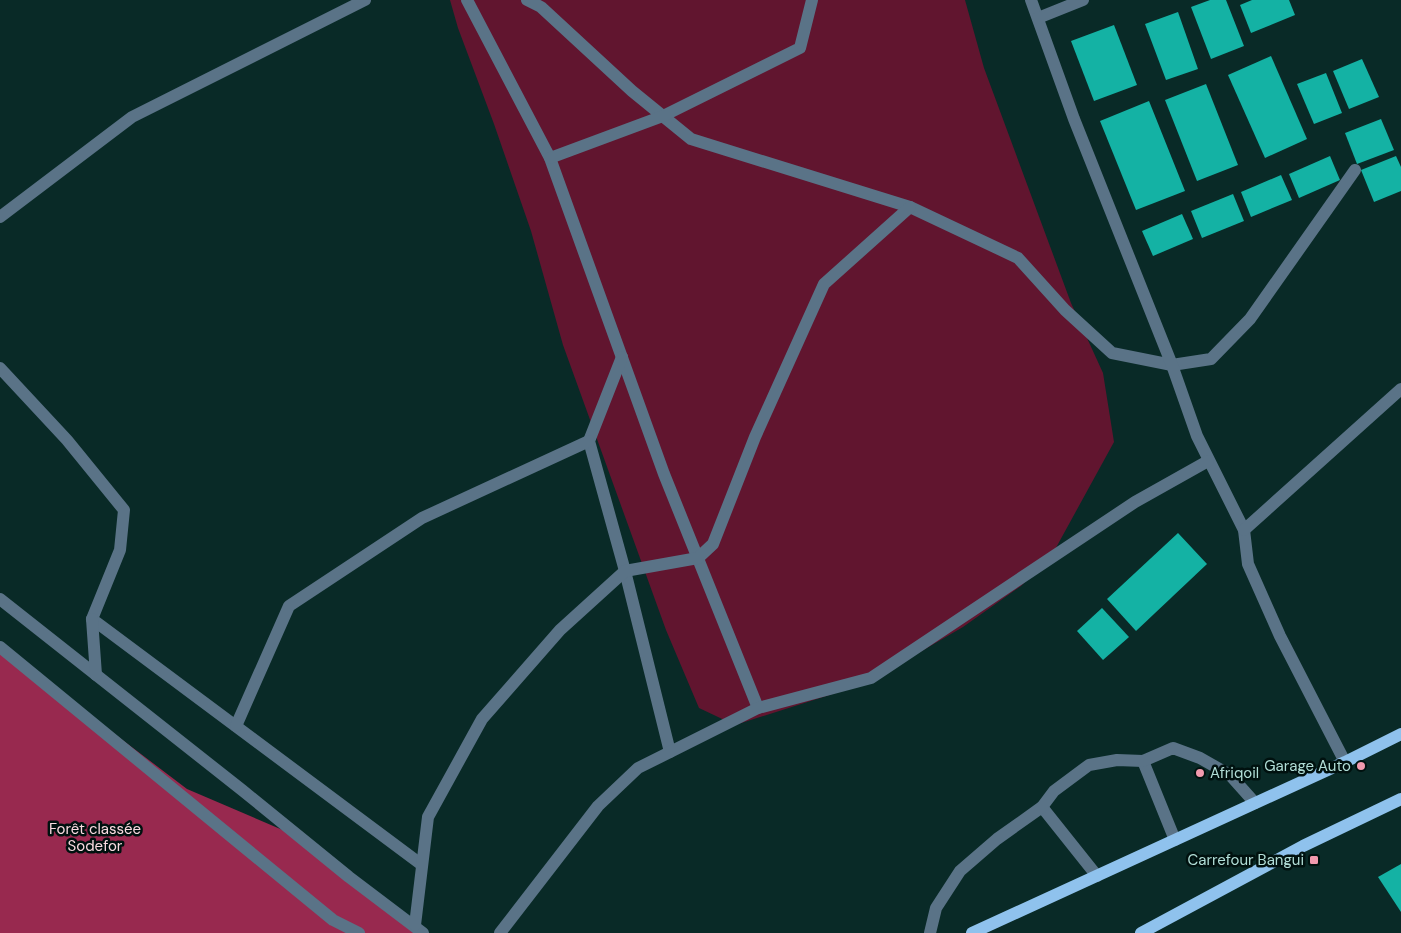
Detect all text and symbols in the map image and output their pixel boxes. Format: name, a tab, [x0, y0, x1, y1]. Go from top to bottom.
place label: Garage Auto	[1264, 756, 1351, 776]
marker: Garage Auto	[1355, 760, 1367, 772]
place label: Afriqoil	[1210, 763, 1259, 783]
marker: Afriqoil	[1194, 767, 1206, 779]
park label: Forêt classée Sodefor	[49, 819, 141, 856]
place label: Carrefour Bangui	[1188, 850, 1304, 870]
marker: Carrefour Bangui	[1308, 854, 1320, 866]

